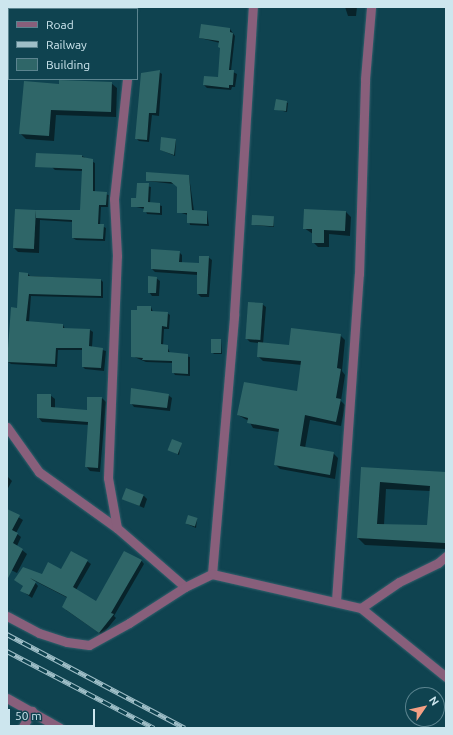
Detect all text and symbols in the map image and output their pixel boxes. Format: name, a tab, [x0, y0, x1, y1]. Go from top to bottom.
legend	[8, 8, 138, 80]
text: Road	[46, 18, 74, 31]
text: Railway	[46, 38, 87, 51]
text: Building	[46, 58, 90, 71]
north arrow	[405, 687, 445, 727]
text: N	[427, 694, 441, 708]
scale bar	[10, 701, 97, 727]
text: 50 m	[15, 709, 42, 722]

